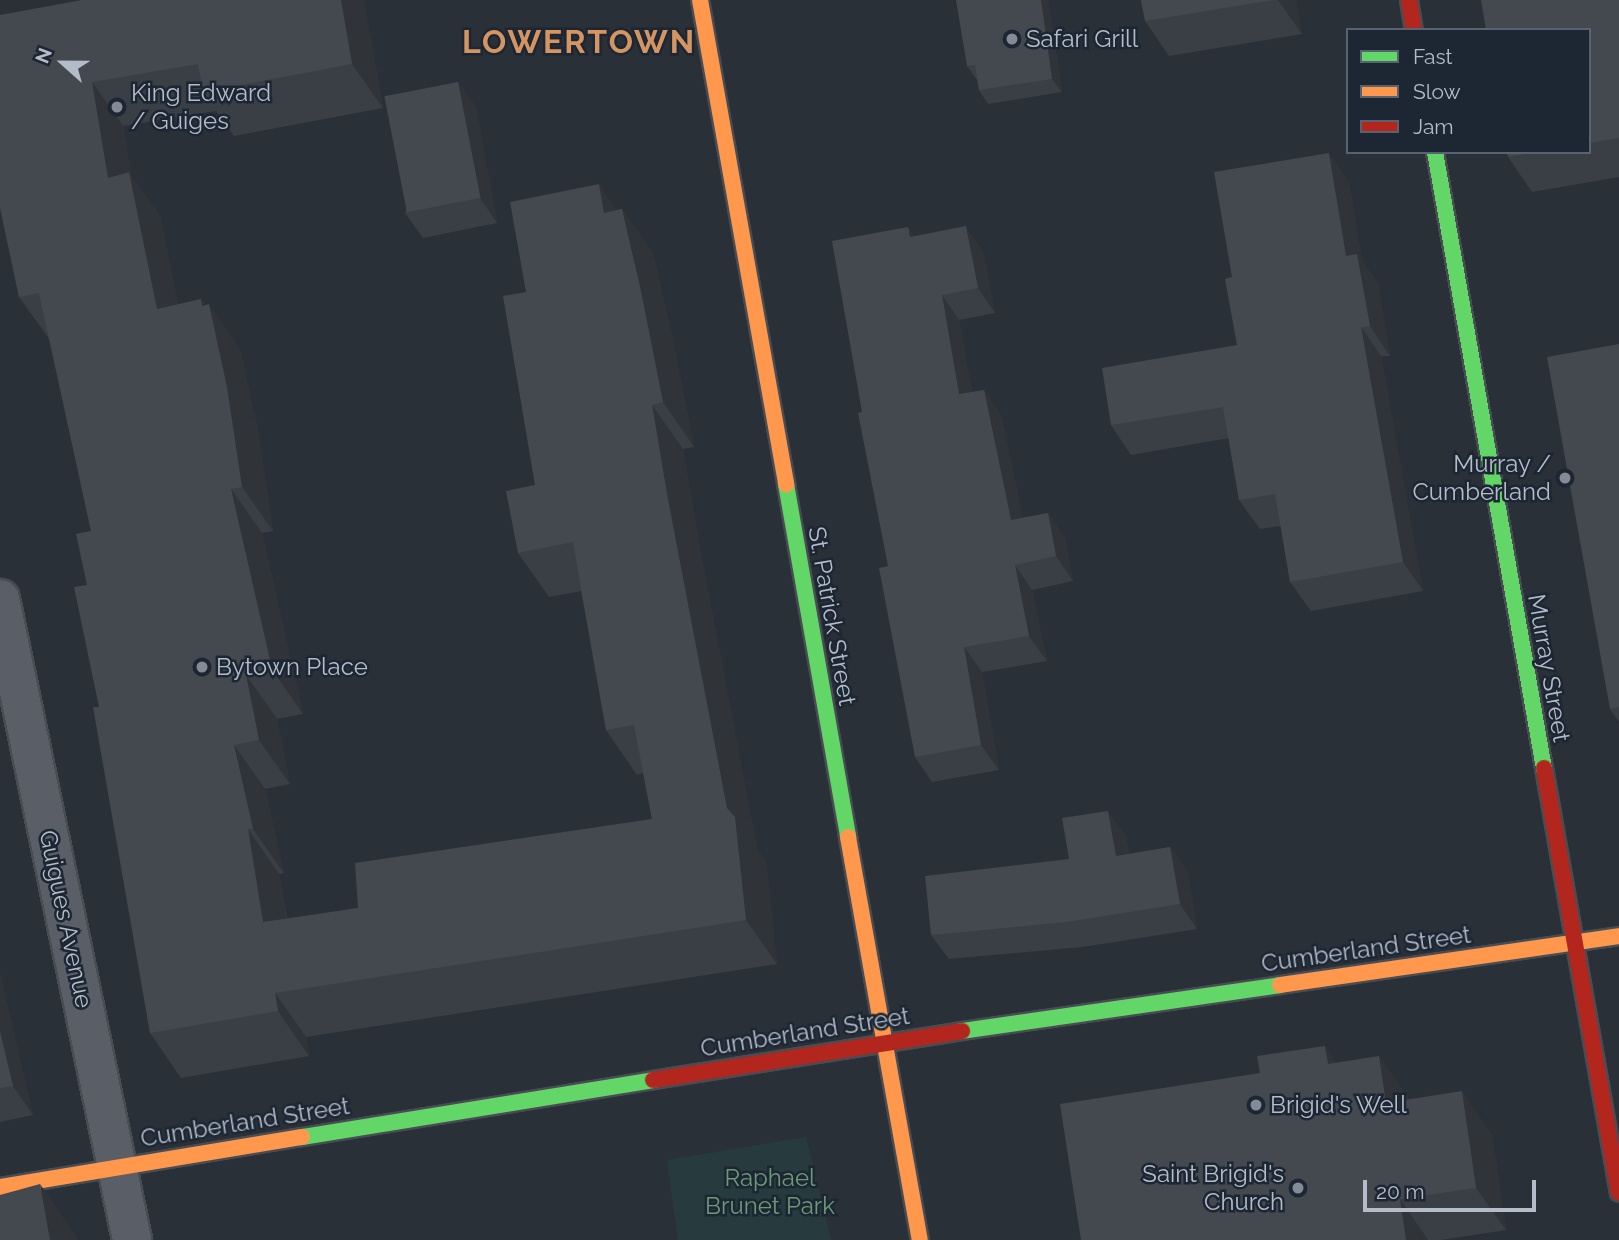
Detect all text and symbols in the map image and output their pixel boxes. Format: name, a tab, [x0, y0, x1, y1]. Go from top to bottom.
district label: LOWERTOWN	[463, 23, 695, 61]
place label: Safari Grill	[1026, 25, 1138, 53]
north arrow	[28, 28, 98, 98]
legend	[1346, 28, 1591, 154]
marker: Safari Grill	[1004, 31, 1020, 47]
text: Fast	[1413, 44, 1453, 69]
text: N	[31, 45, 56, 66]
place label: King Edward / Guiges	[131, 79, 271, 135]
text: Slow	[1413, 79, 1461, 104]
marker: King Edward / Guiges	[109, 99, 125, 115]
text: Jam	[1413, 114, 1454, 139]
place label: Murray / Cumberland	[1412, 450, 1551, 506]
marker: Murray / Cumberland	[1557, 470, 1573, 486]
street label: St. Patrick Street	[802, 524, 862, 708]
street label: Murray Street	[1522, 591, 1576, 745]
place label: Bytown Place	[216, 653, 368, 681]
marker: Bytown Place	[194, 659, 210, 675]
street label: Guigues Avenue	[33, 827, 99, 1011]
street label: Cumberland Street	[1259, 920, 1473, 978]
street label: Cumberland Street	[698, 1001, 912, 1063]
street label: Cumberland Street	[138, 1091, 352, 1153]
place label: Brigid's Well	[1270, 1091, 1408, 1119]
marker: Brigid's Well	[1248, 1097, 1264, 1113]
place label: Saint Brigid's Church	[1142, 1160, 1284, 1216]
park label: Raphael Brunet Park	[705, 1164, 835, 1220]
scale bar	[1367, 1166, 1540, 1210]
text: 20 m	[1376, 1179, 1424, 1204]
marker: Saint Brigid's Church	[1290, 1180, 1306, 1196]

